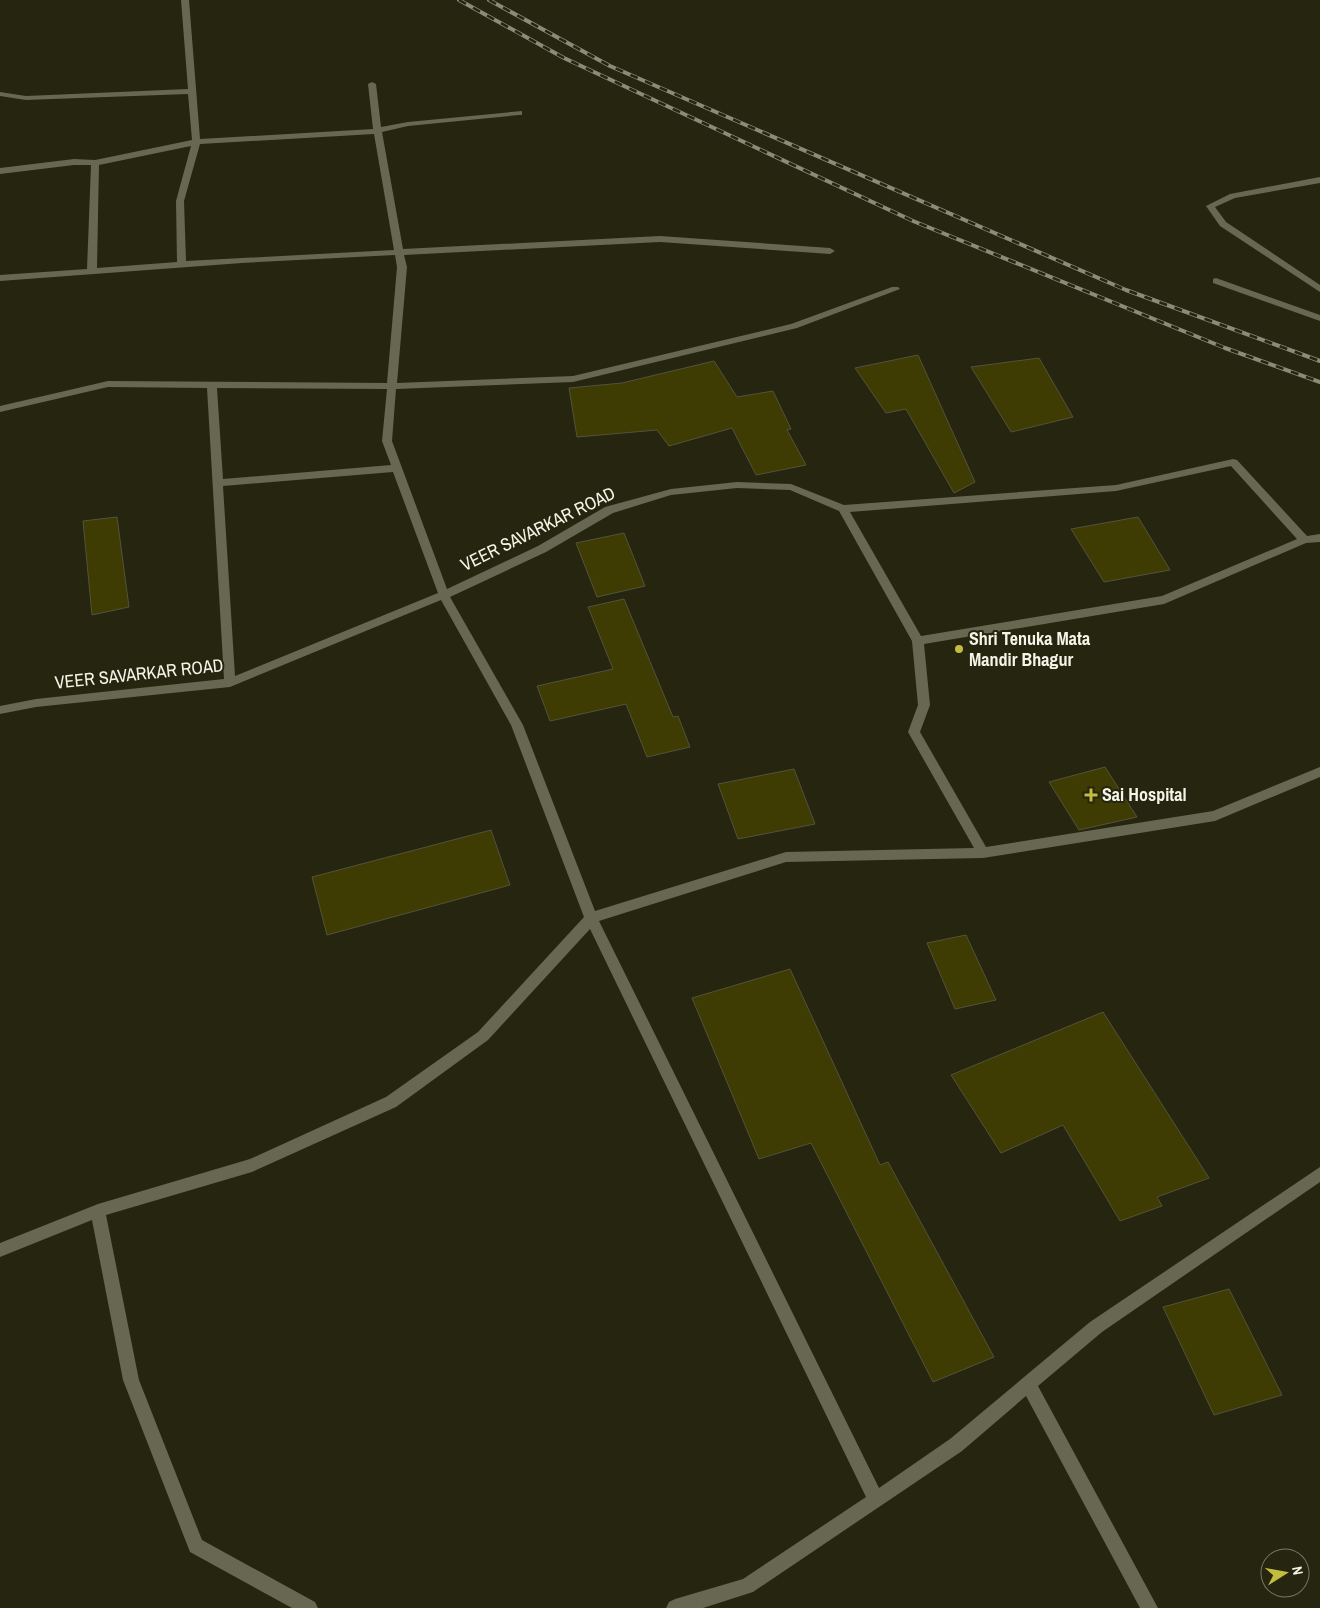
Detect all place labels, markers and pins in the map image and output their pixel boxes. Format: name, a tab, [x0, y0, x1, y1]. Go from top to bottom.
place label: Shri Tenuka Mata Mandir Bhagur	[969, 626, 1091, 672]
marker: Shri Tenuka Mata Mandir Bhagur	[953, 643, 965, 655]
place label: Sai Hospital	[1102, 782, 1187, 807]
marker: Sai Hospital	[1084, 788, 1098, 802]

